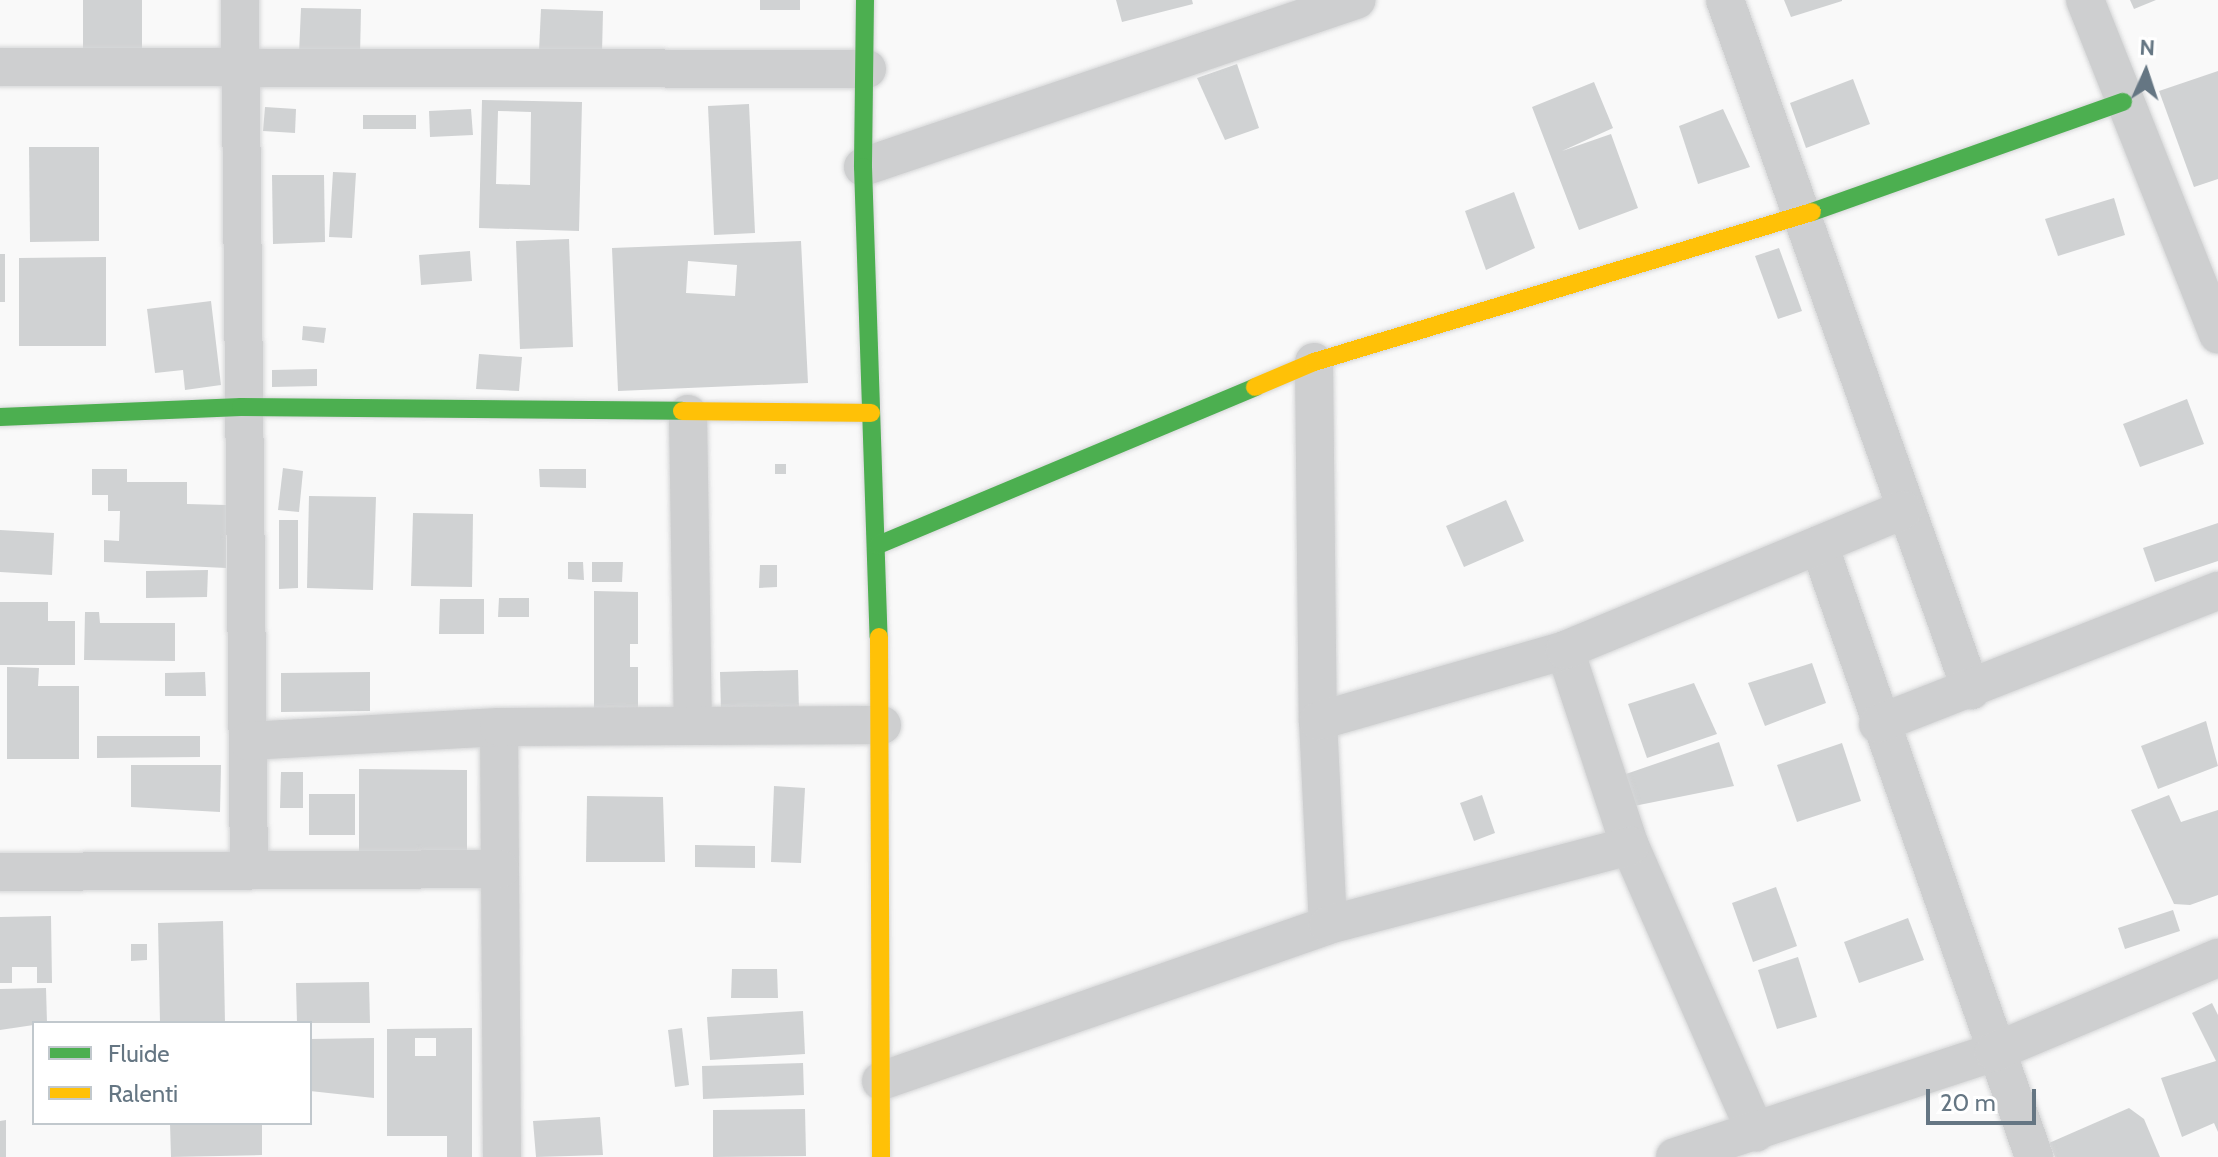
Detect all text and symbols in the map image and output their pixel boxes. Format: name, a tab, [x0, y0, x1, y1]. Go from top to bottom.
north arrow	[2106, 32, 2186, 112]
text: N	[2139, 34, 2156, 61]
legend	[32, 1021, 312, 1125]
text: Fluide	[108, 1039, 170, 1068]
scale bar	[1930, 1073, 2040, 1123]
text: Ralenti	[108, 1079, 178, 1108]
text: 20 m	[1940, 1088, 1996, 1117]

